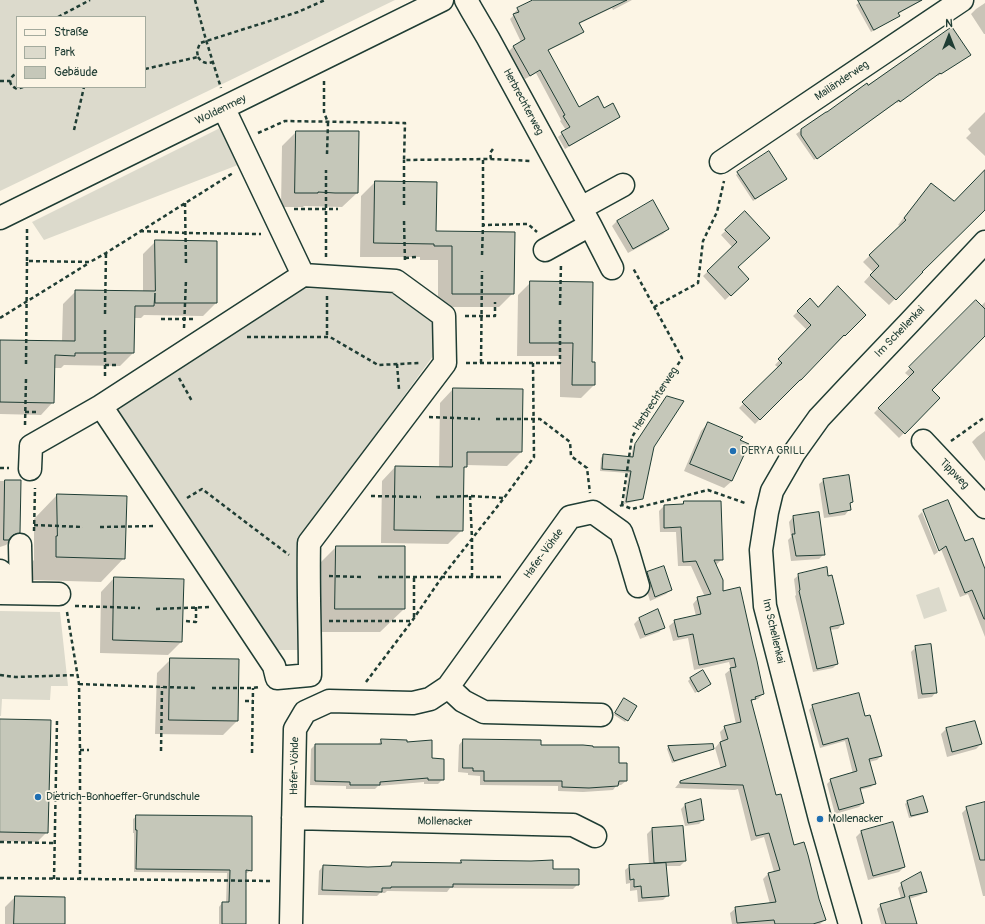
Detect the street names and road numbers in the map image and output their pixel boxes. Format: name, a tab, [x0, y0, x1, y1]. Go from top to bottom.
street label: Mailänderweg	[812, 58, 872, 104]
street label: Herbrechterweg	[500, 67, 546, 137]
street label: Woldenmey	[194, 92, 248, 128]
street label: Im Schellenkai	[872, 304, 928, 360]
street label: Herbrechterweg	[630, 365, 682, 433]
street label: Tippweg	[936, 456, 972, 492]
street label: Hafer-Vöhde	[521, 526, 567, 582]
street label: Im Schellenkai	[759, 597, 787, 665]
street label: Hafer-Vöhde	[288, 737, 302, 795]
street label: Mollenacker	[417, 815, 473, 829]

